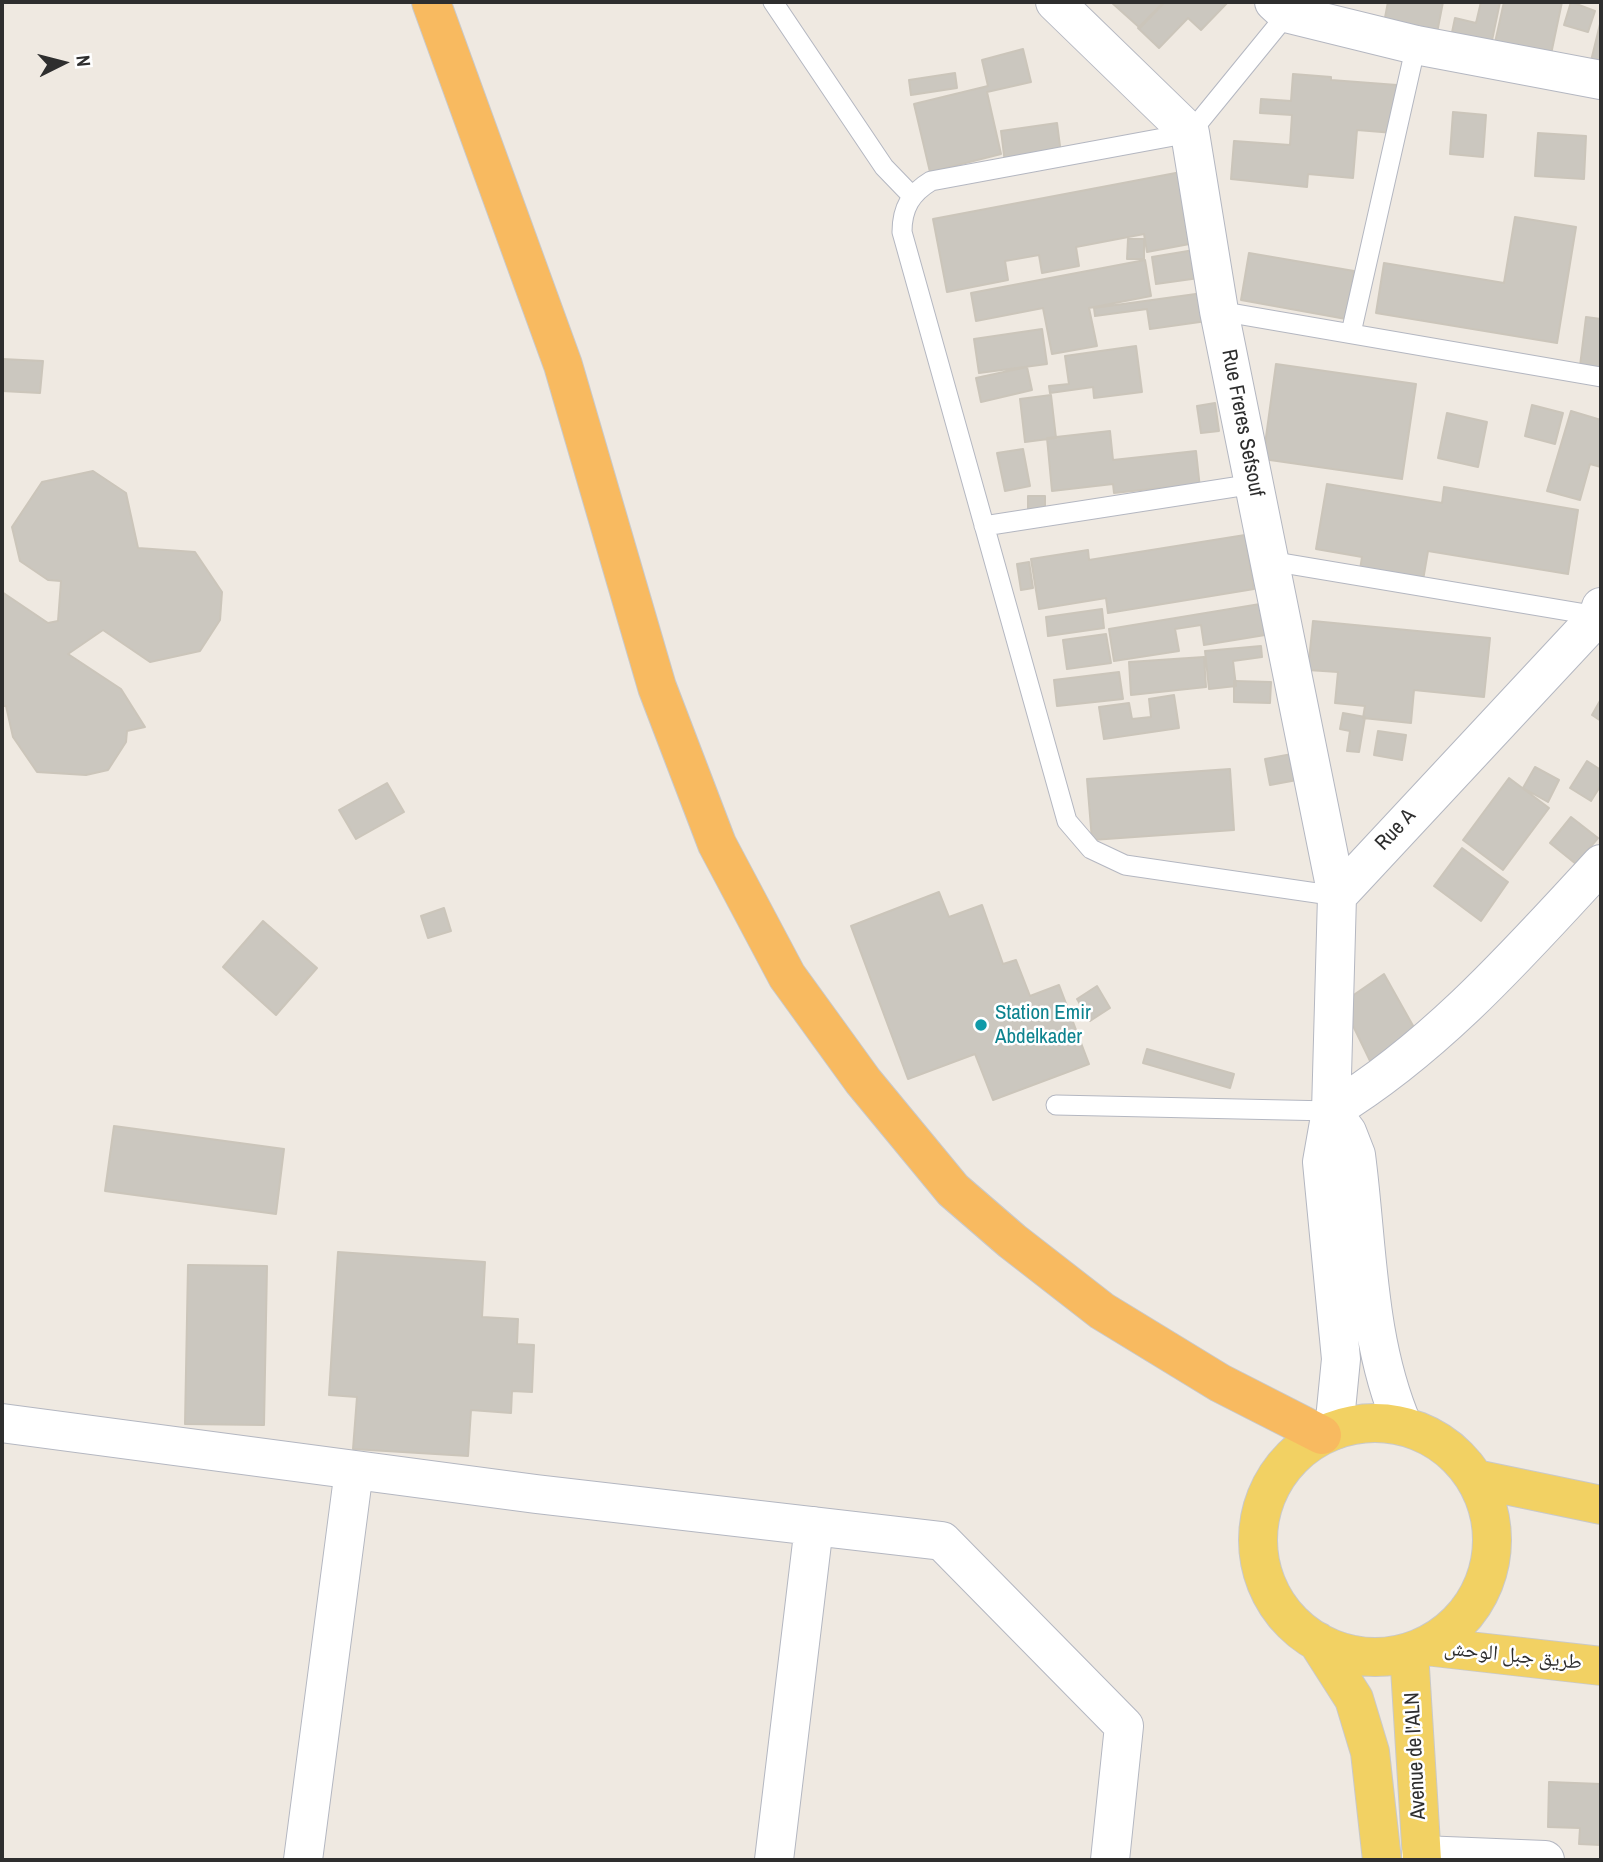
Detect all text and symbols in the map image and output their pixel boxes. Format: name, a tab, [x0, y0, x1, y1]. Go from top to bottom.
north arrow	[28, 28, 98, 98]
text: N	[70, 54, 97, 68]
street label: Rue Freres Sefsouf	[1215, 347, 1269, 499]
street label: Rue A	[1370, 804, 1422, 856]
place label: Station Emir Abdelkader	[995, 1000, 1091, 1050]
marker: Station Emir Abdelkader	[973, 1017, 989, 1033]
street label: طريق جبل الوحش	[1443, 1636, 1583, 1676]
street label: Avenue de l'ALN	[1400, 1692, 1432, 1820]

